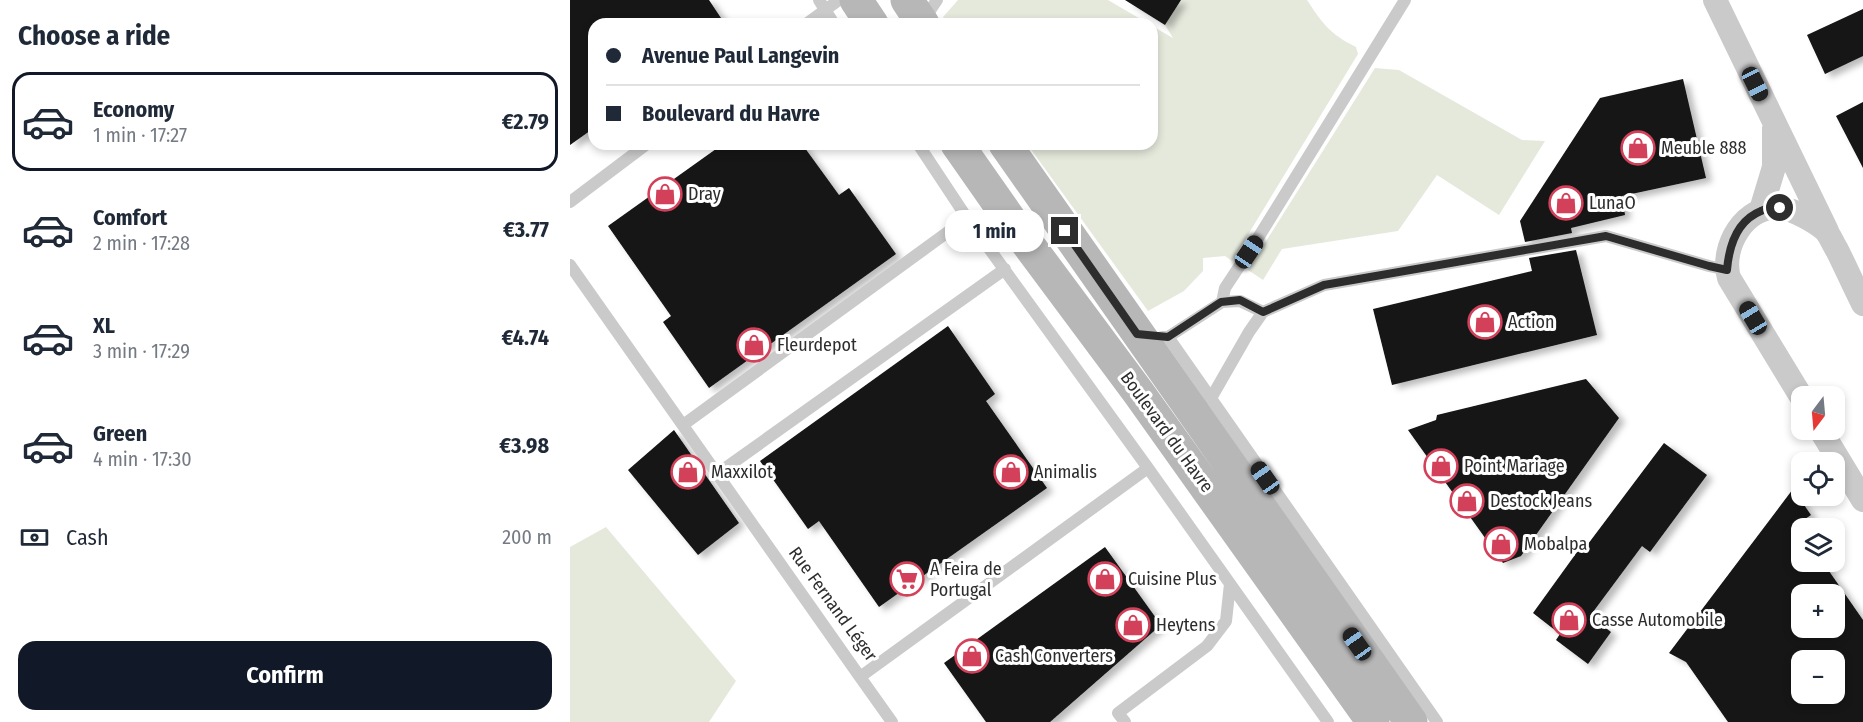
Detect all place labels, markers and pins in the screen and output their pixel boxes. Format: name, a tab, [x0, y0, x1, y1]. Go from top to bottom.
shop icon: Meuble 888	[1620, 130, 1656, 166]
place label: Meuble 888	[1661, 137, 1746, 159]
shop icon: Dray	[647, 176, 683, 212]
place label: Dray	[688, 183, 721, 205]
shop icon: LunaO	[1548, 185, 1584, 221]
place label: LunaO	[1589, 192, 1636, 214]
shop icon: Action	[1467, 304, 1503, 340]
place label: Action	[1508, 311, 1555, 333]
shop icon: Fleurdepot	[736, 327, 772, 363]
place label: Fleurdepot	[777, 334, 857, 356]
shop icon: Point Mariage	[1423, 448, 1459, 484]
shop icon: Maxxilot	[670, 454, 706, 490]
shop icon: Animalis	[993, 454, 1029, 490]
place label: Point Mariage	[1464, 455, 1565, 477]
place label: Maxxilot	[711, 461, 773, 483]
place label: Animalis	[1034, 461, 1097, 483]
shop icon: Destock Jeans	[1449, 483, 1485, 519]
place label: Destock Jeans	[1490, 490, 1592, 512]
shop icon: Mobalpa	[1483, 526, 1519, 562]
place label: Mobalpa	[1524, 533, 1587, 555]
place label: A Feira de Portugal	[930, 558, 1002, 601]
supermarket icon: A Feira de Portugal	[889, 561, 925, 597]
shop icon: Cuisine Plus	[1087, 561, 1123, 597]
place label: Cuisine Plus	[1128, 568, 1217, 590]
shop icon: Casse Automobile	[1551, 602, 1587, 638]
shop icon: Heytens	[1115, 607, 1151, 643]
place label: Casse Automobile	[1592, 609, 1723, 631]
place label: Heytens	[1156, 614, 1216, 636]
shop icon: Cash Converters	[954, 638, 990, 674]
place label: Cash Converters	[995, 645, 1113, 667]

